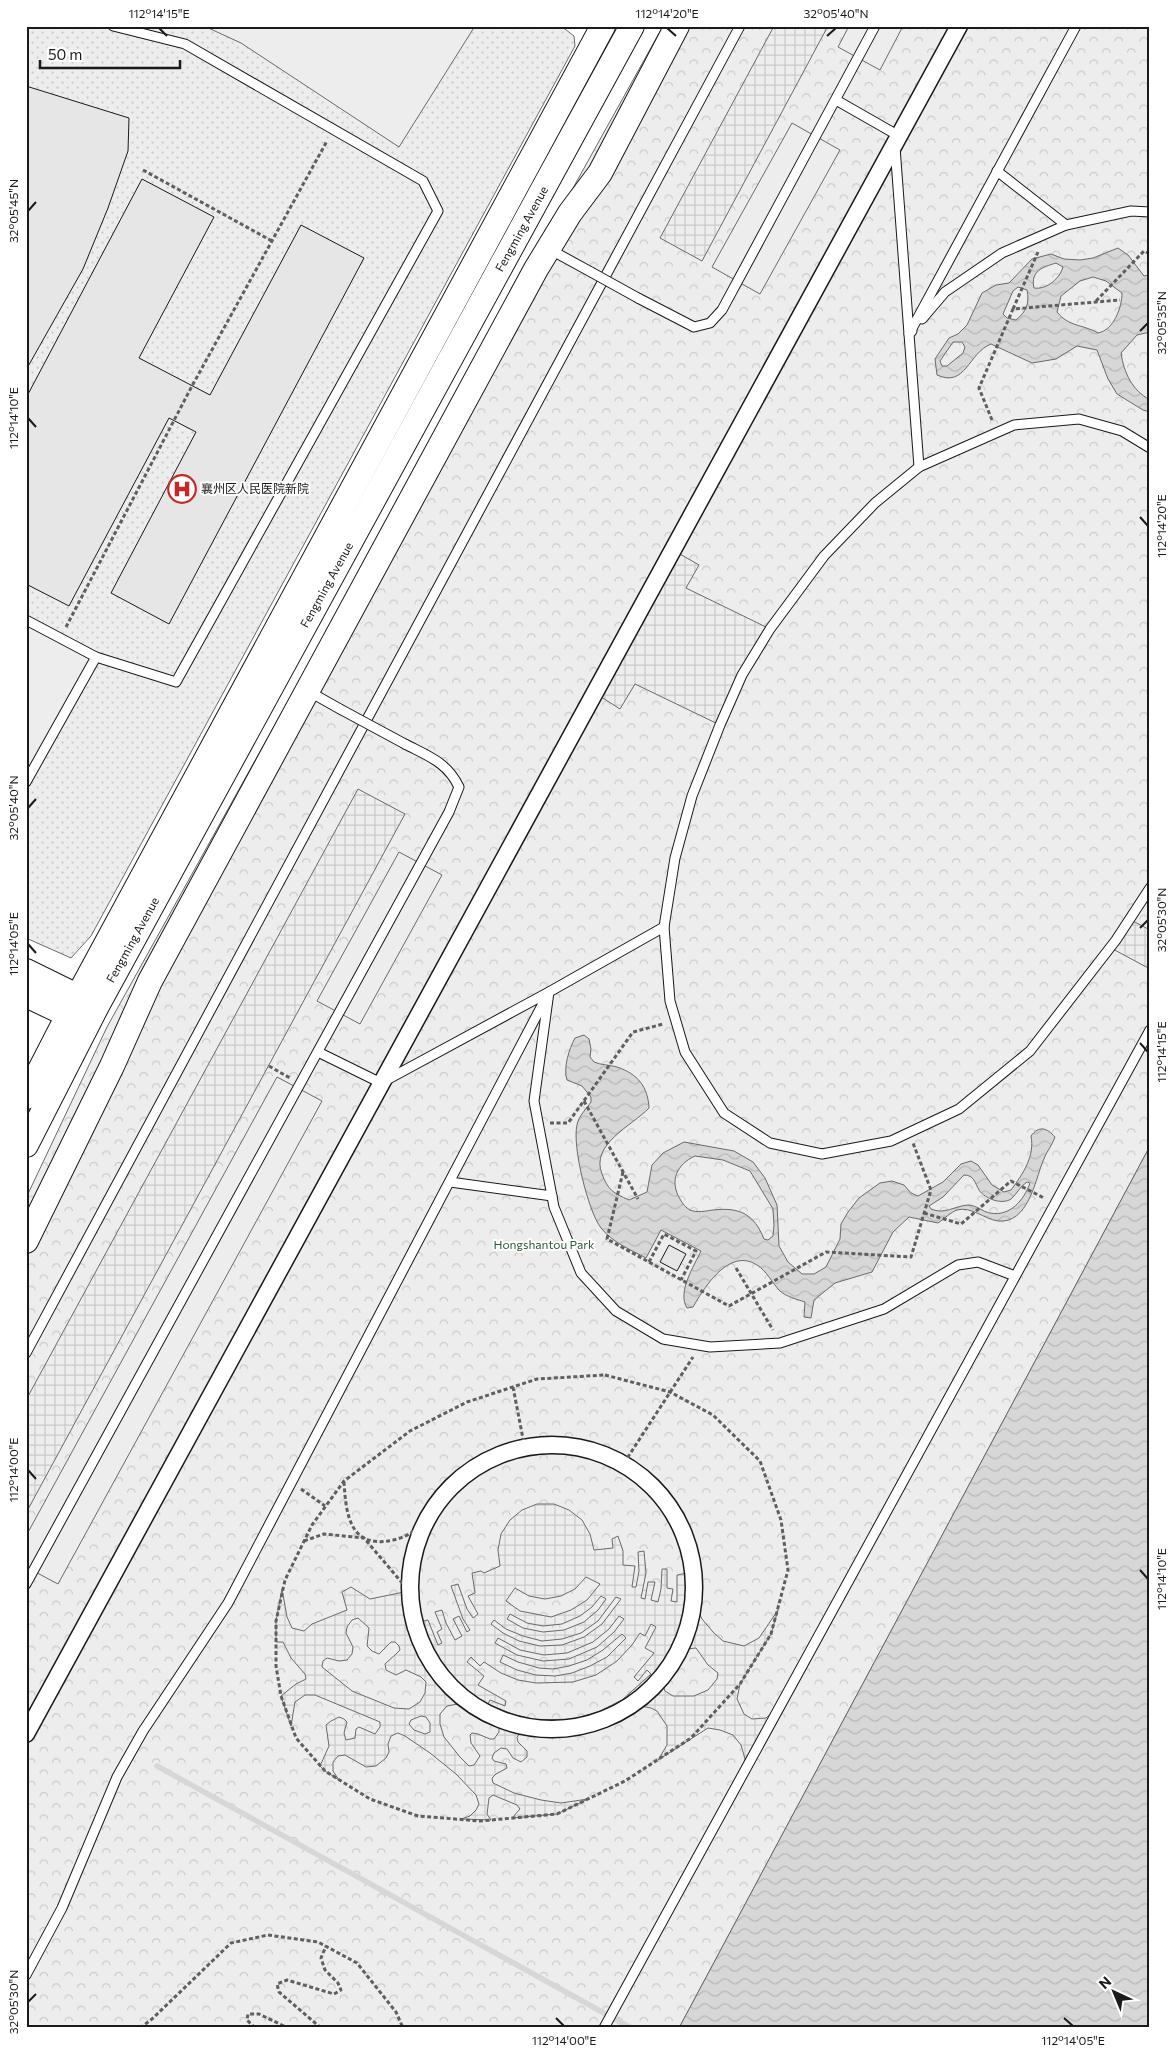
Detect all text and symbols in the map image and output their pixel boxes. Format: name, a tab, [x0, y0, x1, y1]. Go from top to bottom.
text: 112°14'15"E	[128, 6, 190, 20]
text: 112°14'20"E	[635, 6, 699, 20]
text: 32°05'40"N	[804, 6, 868, 20]
scale bar	[40, 38, 180, 70]
text: 50 m	[48, 45, 82, 63]
text: 32°05'45"N	[6, 179, 20, 243]
street label: Fengming Avenue	[492, 183, 550, 274]
text: 32°05'35"N	[1154, 291, 1168, 355]
text: 112°14'10"E	[6, 387, 20, 449]
hospital icon: 襄州区人民医院新院	[167, 474, 197, 504]
place label: 襄州区人民医院新院	[201, 481, 309, 495]
text: 112°14'20"E	[1154, 494, 1168, 558]
street label: Fengming Avenue	[297, 539, 355, 630]
text: 32°05'40"N	[6, 776, 20, 840]
text: 32°05'30"N	[1154, 888, 1168, 952]
street label: Fengming Avenue	[103, 894, 161, 985]
text: 112°14'05"E	[6, 912, 20, 976]
text: 112°14'15"E	[1154, 1021, 1168, 1083]
park label: Hongshantou Park	[493, 1237, 595, 1251]
text: 112°14'00"E	[6, 1438, 20, 1502]
text: 112°14'10"E	[1154, 1548, 1168, 1610]
north arrow	[1088, 1966, 1138, 2016]
text: 32°05'30"N	[6, 1970, 20, 2034]
text: N	[1095, 1973, 1114, 1992]
text: 112°14'00"E	[532, 2033, 596, 2047]
text: 112°14'05"E	[1041, 2033, 1105, 2047]

